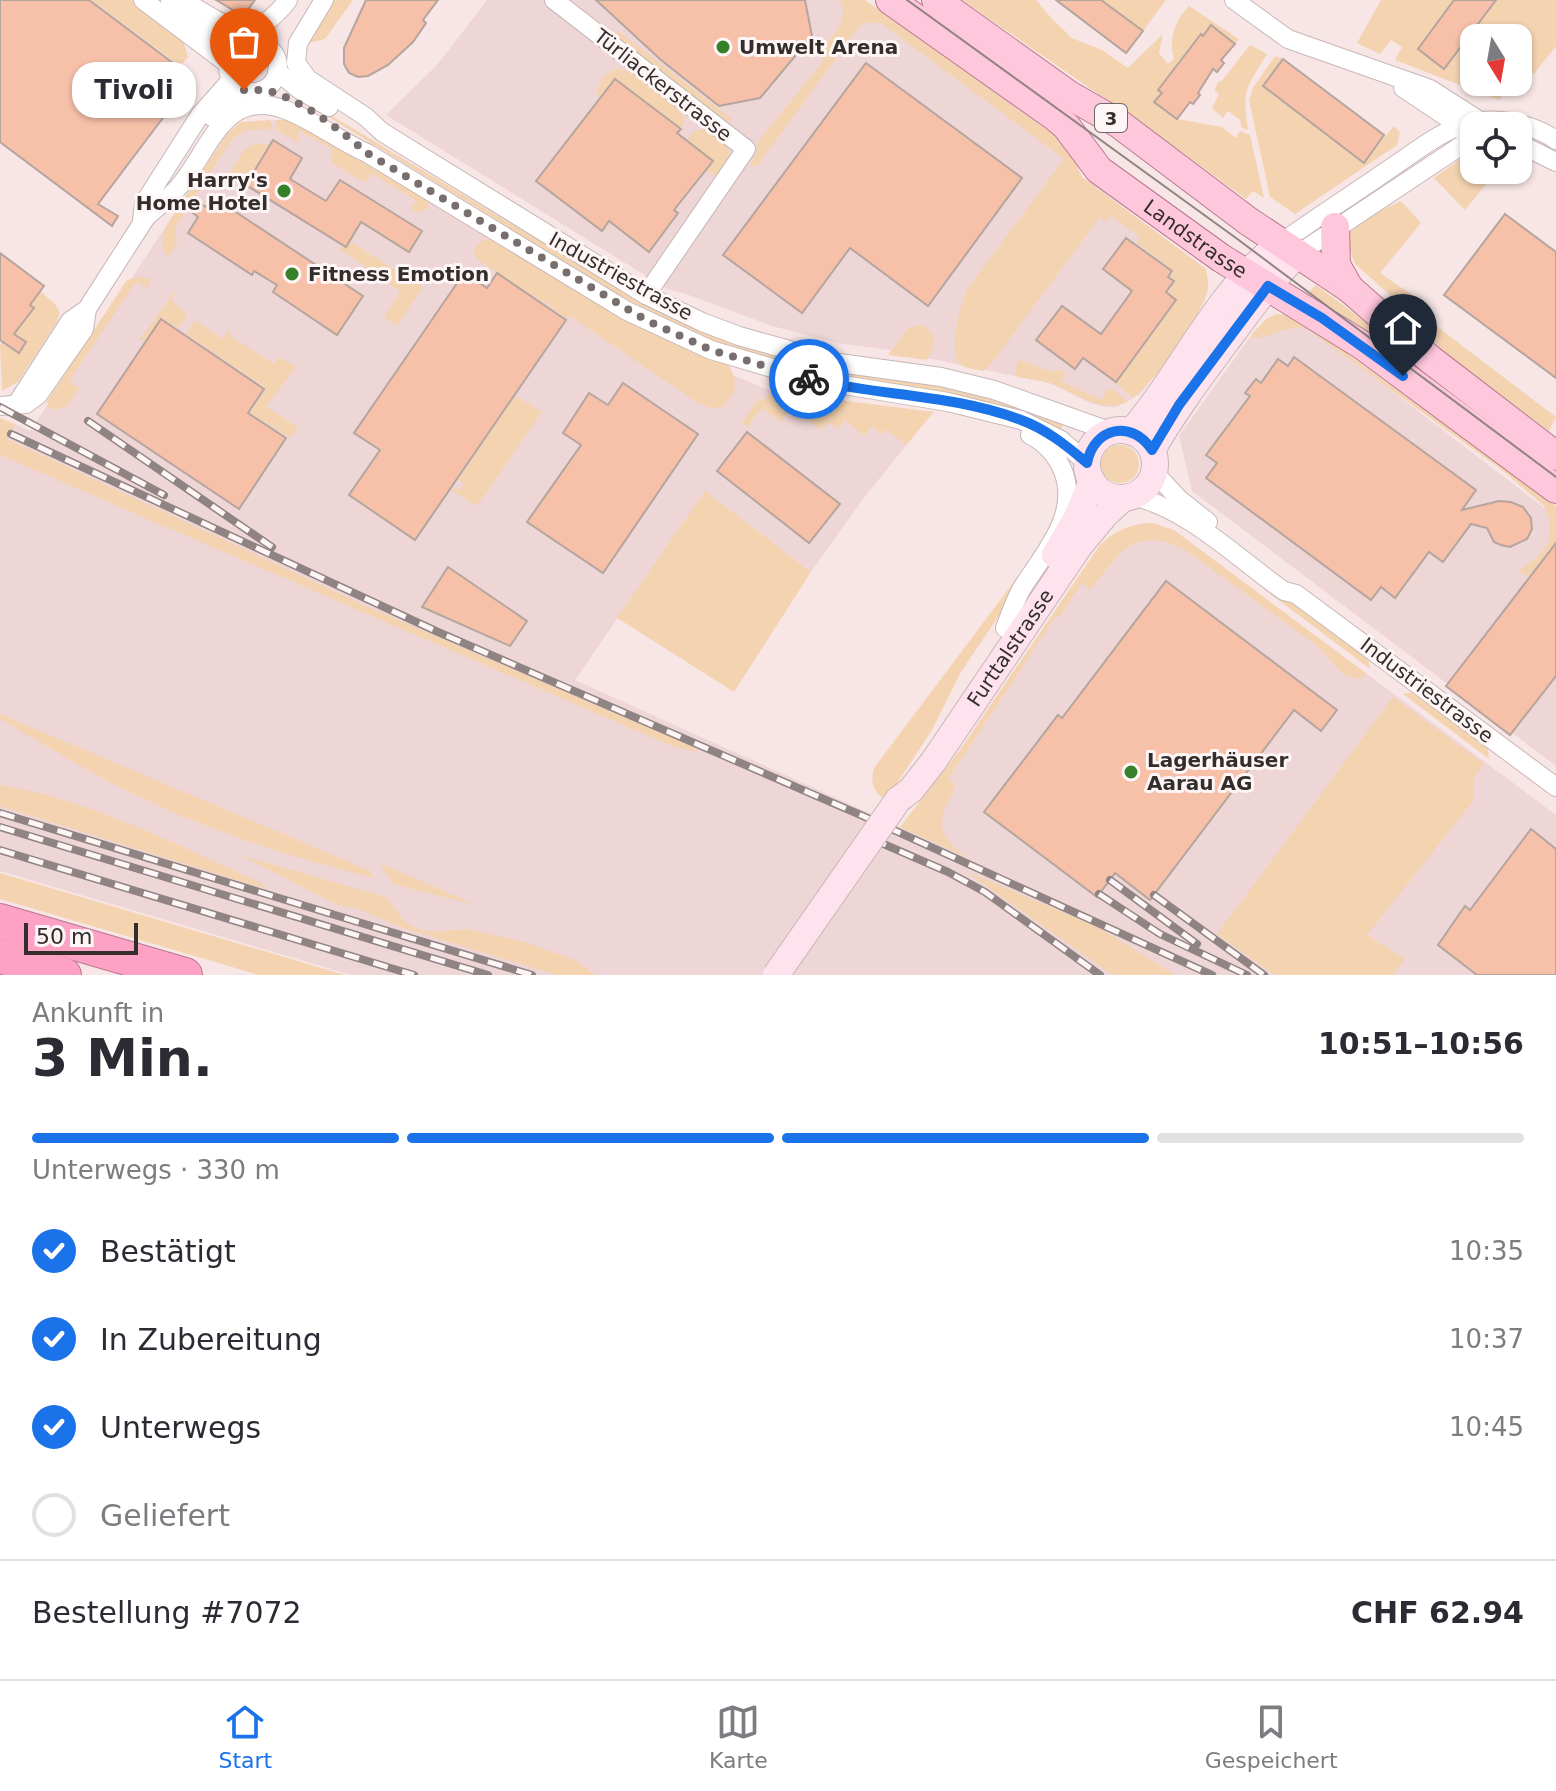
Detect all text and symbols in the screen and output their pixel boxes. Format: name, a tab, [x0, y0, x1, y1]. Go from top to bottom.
pin	[210, 8, 278, 90]
icon: bag	[222, 20, 266, 64]
street label: Türliackerstrasse	[589, 23, 737, 146]
north arrow	[1460, 24, 1532, 96]
map controls	[1460, 24, 1532, 184]
place label: Umwelt Arena	[739, 35, 898, 59]
marker: Umwelt Arena	[714, 38, 732, 56]
callout: Tivoli	[72, 62, 196, 118]
text: Tivoli	[94, 75, 174, 105]
road number: 3	[1095, 104, 1127, 132]
button: locate	[1460, 112, 1532, 184]
place label: Harry's Home Hotel	[136, 168, 268, 215]
marker: Harry's Home Hotel	[275, 182, 293, 200]
street label: Landstrasse	[1139, 194, 1252, 283]
street label: Industriestrasse	[545, 227, 697, 325]
place label: Fitness Emotion	[308, 262, 489, 286]
marker: Fitness Emotion	[283, 265, 301, 283]
pin	[1369, 294, 1437, 376]
icon: home	[1381, 306, 1425, 350]
courier	[769, 339, 849, 419]
icon: bike	[787, 357, 831, 401]
street label: Furttalstrasse	[962, 584, 1059, 711]
street label: Industriestrasse	[1356, 632, 1498, 748]
place label: Lagerhäuser Aarau AG	[1147, 748, 1288, 795]
marker: Lagerhäuser Aarau AG	[1122, 763, 1140, 781]
scale bar	[24, 919, 138, 955]
text: 50 m	[36, 924, 92, 949]
text: Ankunft in	[32, 998, 164, 1028]
text: 10:51–10:56	[1318, 1026, 1524, 1061]
text: 3 Min.	[32, 1028, 213, 1088]
text: Unterwegs · 330 m	[32, 1155, 280, 1185]
icon: check	[32, 1229, 76, 1273]
text: Bestätigt	[100, 1234, 236, 1269]
text: 10:35	[1449, 1236, 1524, 1266]
icon: check	[32, 1317, 76, 1361]
text: In Zubereitung	[100, 1322, 322, 1357]
text: 10:37	[1449, 1324, 1524, 1354]
icon: check	[32, 1405, 76, 1449]
text: Unterwegs	[100, 1410, 261, 1445]
text: 10:45	[1449, 1412, 1524, 1442]
text: Geliefert	[100, 1498, 230, 1533]
text: Bestellung #7072	[32, 1595, 302, 1630]
text: CHF 62.94	[1351, 1595, 1524, 1630]
tab: Start	[218, 1700, 272, 1773]
tab: Karte	[709, 1700, 768, 1773]
tab: Gespeichert	[1205, 1700, 1338, 1773]

